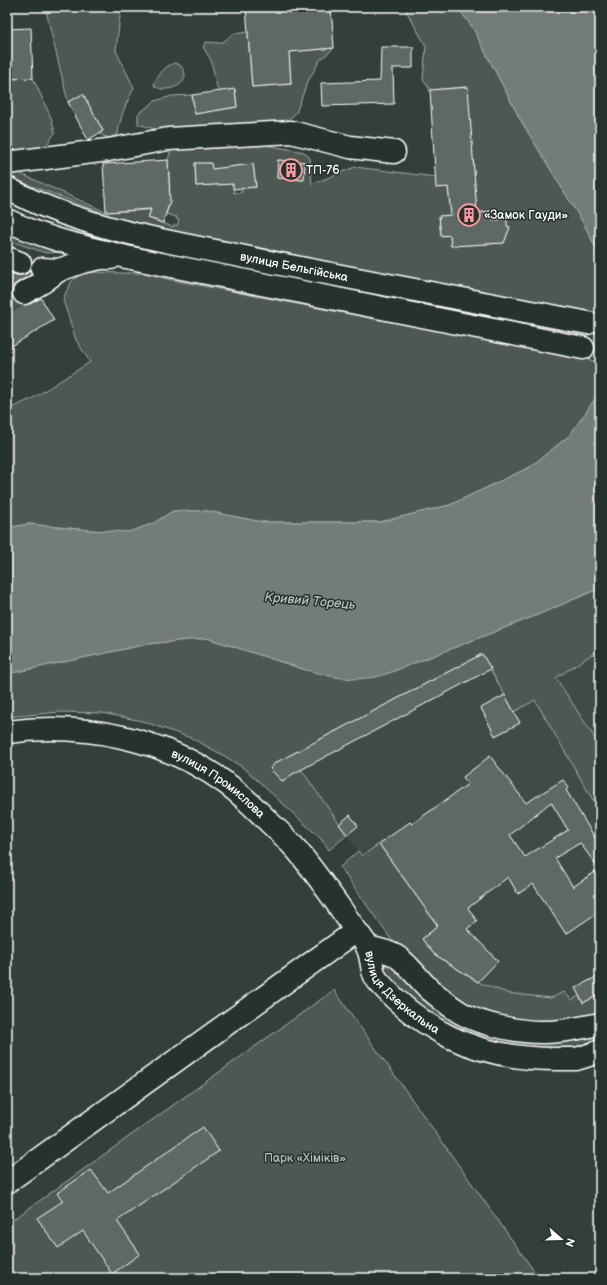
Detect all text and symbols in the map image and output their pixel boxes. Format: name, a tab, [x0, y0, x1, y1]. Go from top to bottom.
building icon: ТП-76	[278, 157, 304, 183]
place label: ТП-76	[306, 163, 340, 178]
building icon: «Замок Гауди»	[456, 202, 482, 228]
place label: «Замок Гауди»	[484, 208, 568, 223]
street label: вулиця Бельгійська	[239, 249, 349, 285]
water label: Кривий Торець	[264, 589, 357, 613]
street label: вулиця Промислова	[169, 746, 268, 821]
street label: вулиця Дзеркальна	[362, 949, 442, 1037]
park label: Парк «Хіміків»	[264, 1151, 346, 1166]
north arrow	[541, 1219, 581, 1259]
text: N	[562, 1236, 577, 1248]

